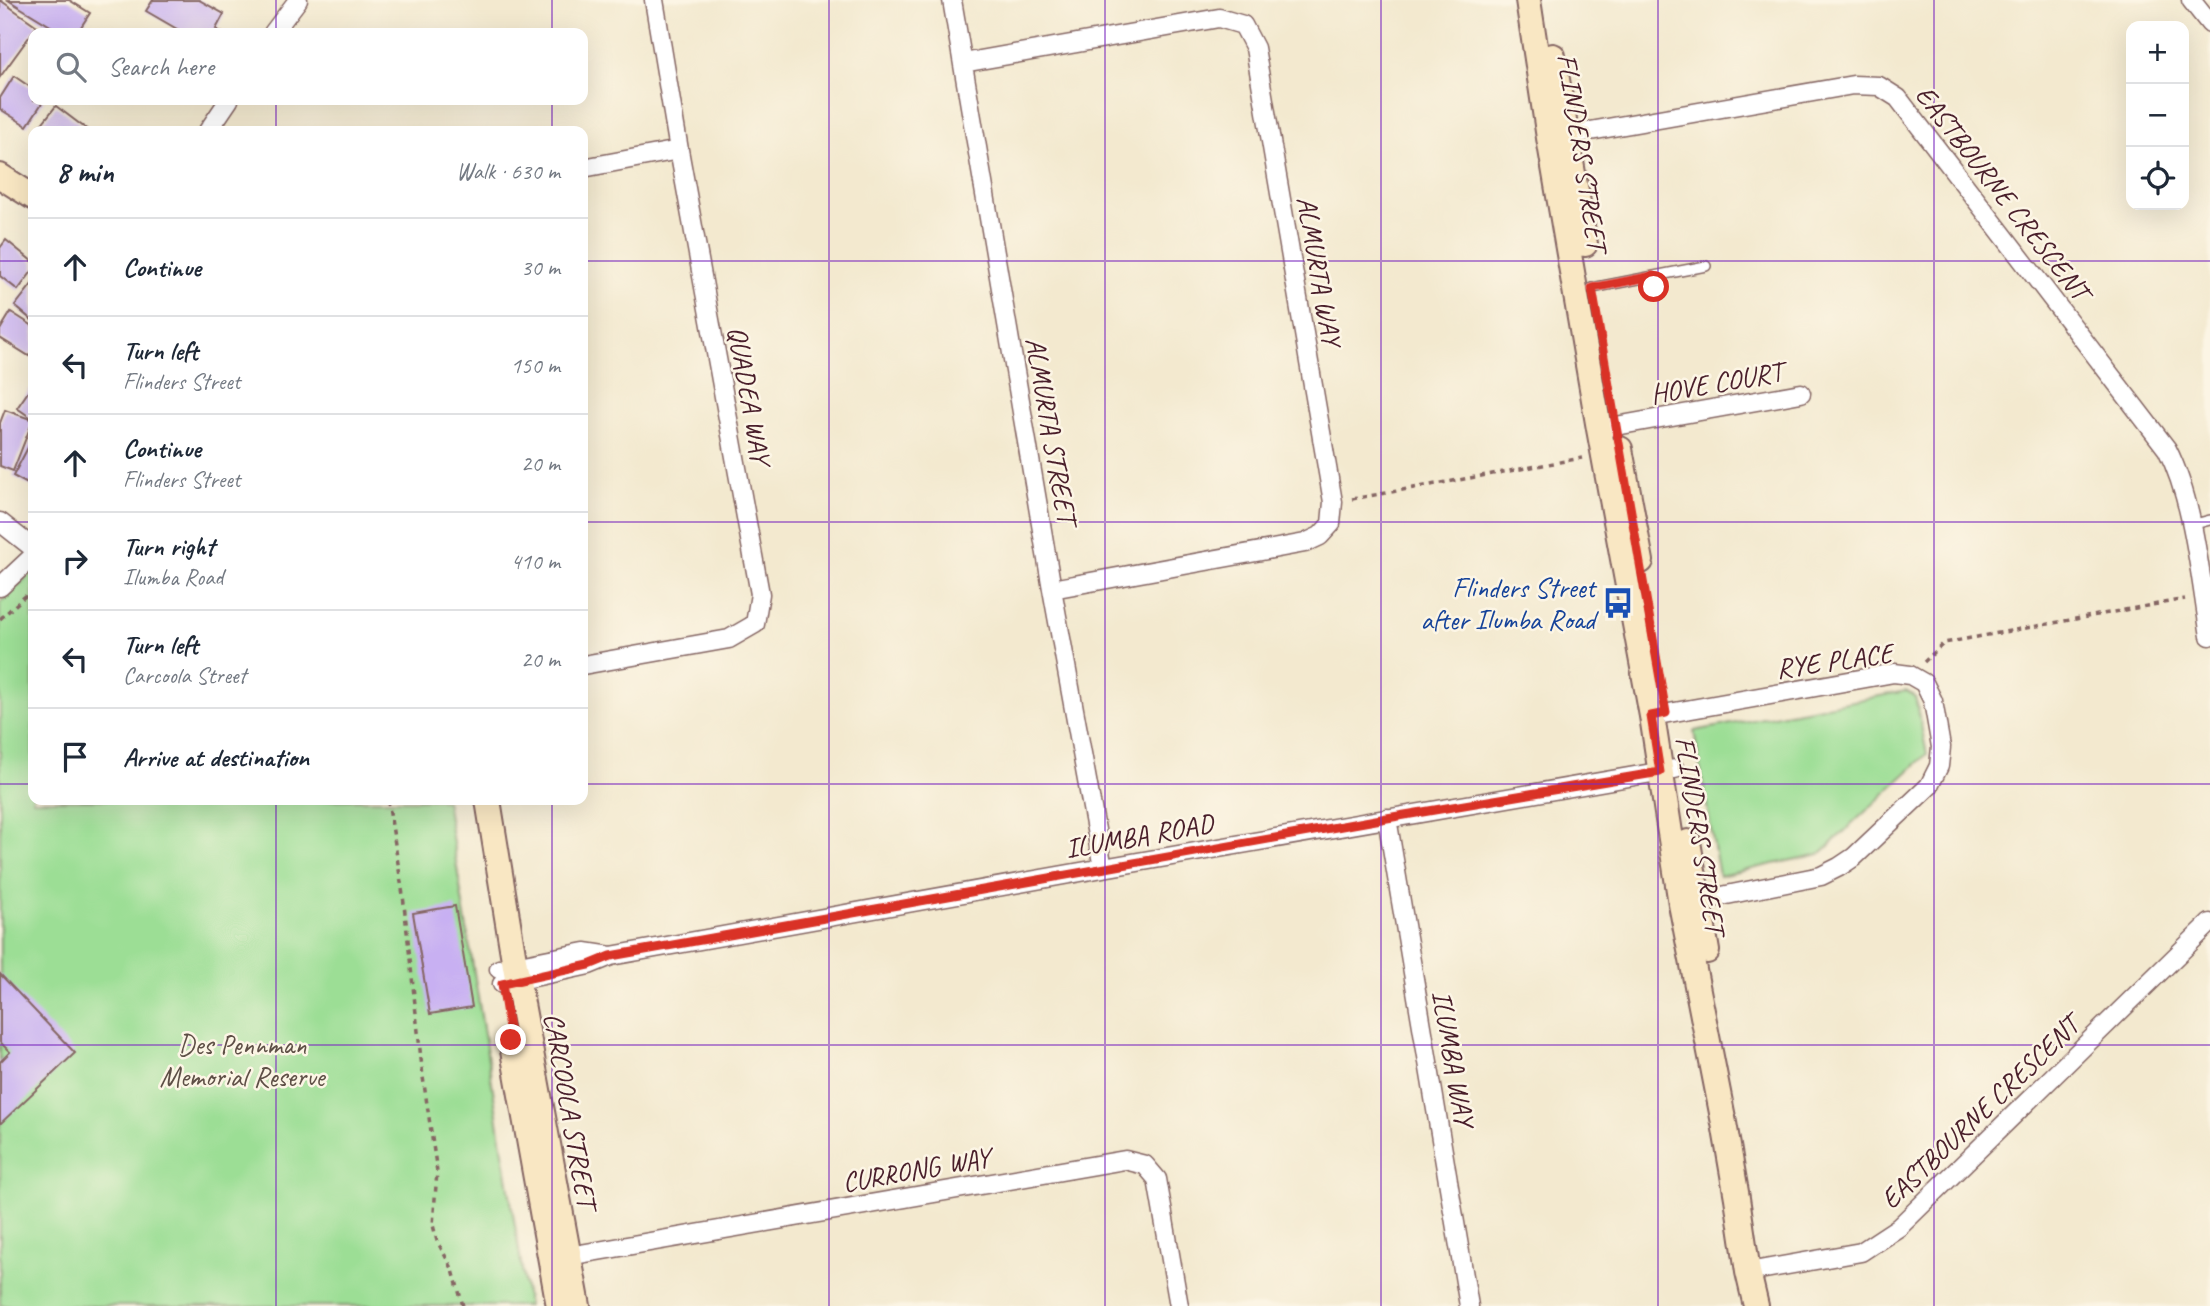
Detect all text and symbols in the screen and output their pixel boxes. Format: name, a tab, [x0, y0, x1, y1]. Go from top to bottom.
map controls	[2126, 21, 2189, 210]
button: +	[2126, 21, 2189, 84]
search box	[28, 28, 588, 105]
icon: search	[52, 48, 90, 86]
text: Search here	[108, 50, 214, 83]
street label: FLINDERS STREET	[1550, 51, 1616, 259]
street label: EASTBOURNE CRESCENT	[1908, 78, 2102, 312]
button: −	[2126, 84, 2189, 147]
button: locate	[2126, 147, 2189, 210]
text: 8 min	[56, 153, 113, 191]
text: Walk · 630 m	[456, 157, 560, 186]
street label: ALMURTA WAY	[1289, 194, 1351, 352]
icon: ahead	[56, 248, 94, 286]
text: Continue	[123, 251, 201, 284]
text: 30 m	[521, 253, 560, 282]
route start	[1638, 271, 1669, 302]
street label: QUADEA WAY	[720, 324, 780, 472]
text: Turn left	[123, 334, 198, 367]
street label: ALMURTA STREET	[1018, 334, 1086, 533]
icon: left	[56, 346, 94, 384]
text: 150 m	[511, 351, 560, 380]
street label: HOVE COURT	[1647, 352, 1792, 411]
text: Flinders Street	[123, 367, 240, 396]
text: Continue	[123, 432, 201, 465]
icon: ahead	[56, 444, 94, 482]
text: 20 m	[521, 449, 560, 478]
text: Flinders Street	[123, 465, 240, 494]
text: Turn right	[123, 530, 214, 563]
icon: right	[56, 542, 94, 580]
text: 410 m	[511, 547, 560, 576]
text: Ilumba Road	[123, 563, 223, 592]
place label: Flinders Street after Ilumba Road	[1421, 570, 1599, 637]
bus stop icon: Flinders Street after Ilumba Road	[1601, 586, 1635, 620]
text: Turn left	[123, 628, 198, 661]
street label: RYE PLACE	[1774, 635, 1898, 686]
icon: left	[56, 640, 94, 678]
text: 20 m	[521, 645, 560, 674]
text: Carcoola Street	[123, 661, 246, 690]
street label: FLINDERS STREET	[1668, 734, 1734, 942]
icon: arrive	[56, 738, 94, 776]
text: Arrive at destination	[123, 741, 309, 774]
street label: ILUMBA ROAD	[1062, 805, 1217, 866]
street label: ILUMBA WAY	[1424, 987, 1483, 1133]
street label: EASTBOURNE CRESCENT	[1873, 1004, 2091, 1216]
street label: CARCOOLA STREET	[536, 1010, 606, 1217]
route end	[495, 1024, 526, 1055]
park label: Des Pennman Memorial Reserve	[160, 1027, 326, 1094]
street label: CURRONG WAY	[840, 1138, 998, 1200]

